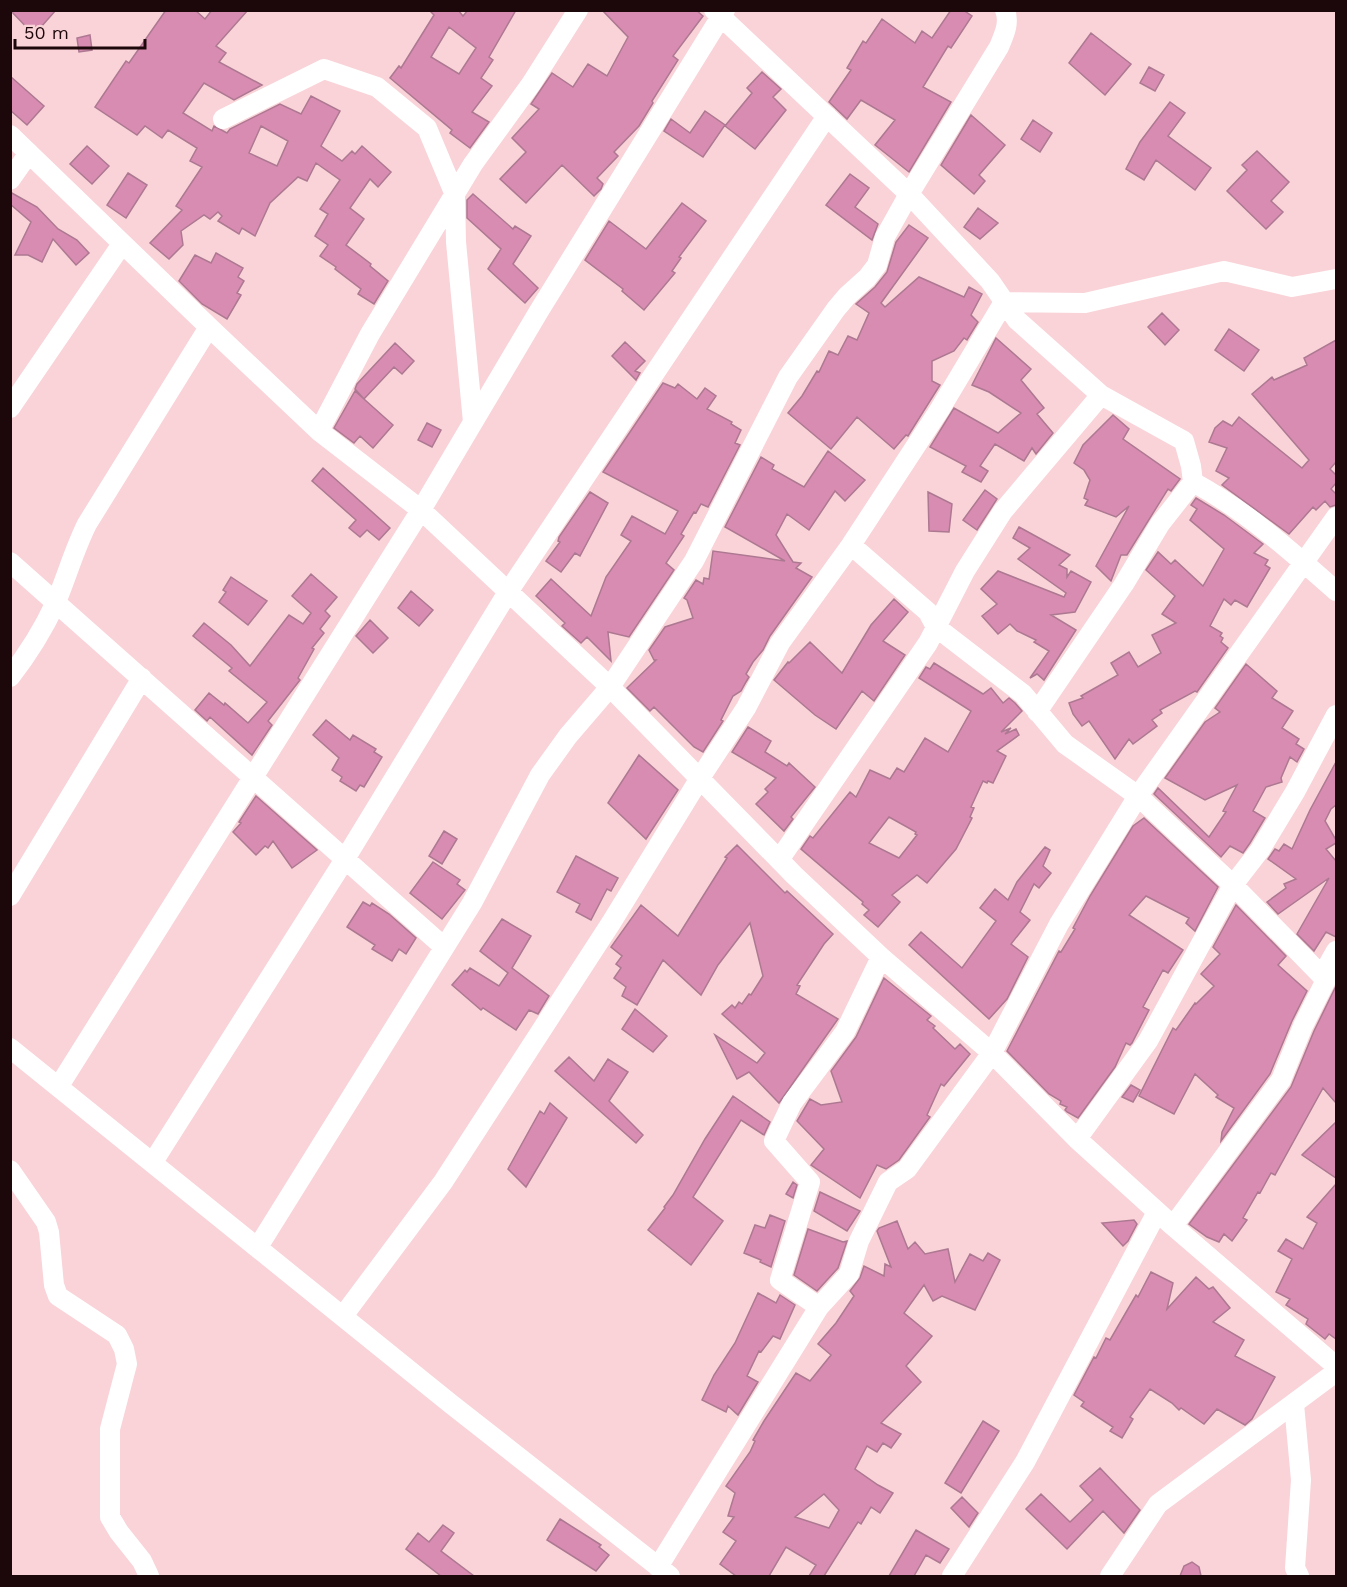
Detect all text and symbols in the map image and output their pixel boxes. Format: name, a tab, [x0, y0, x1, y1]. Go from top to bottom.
scale bar	[15, 12, 146, 50]
text: 50 m	[24, 22, 69, 43]

